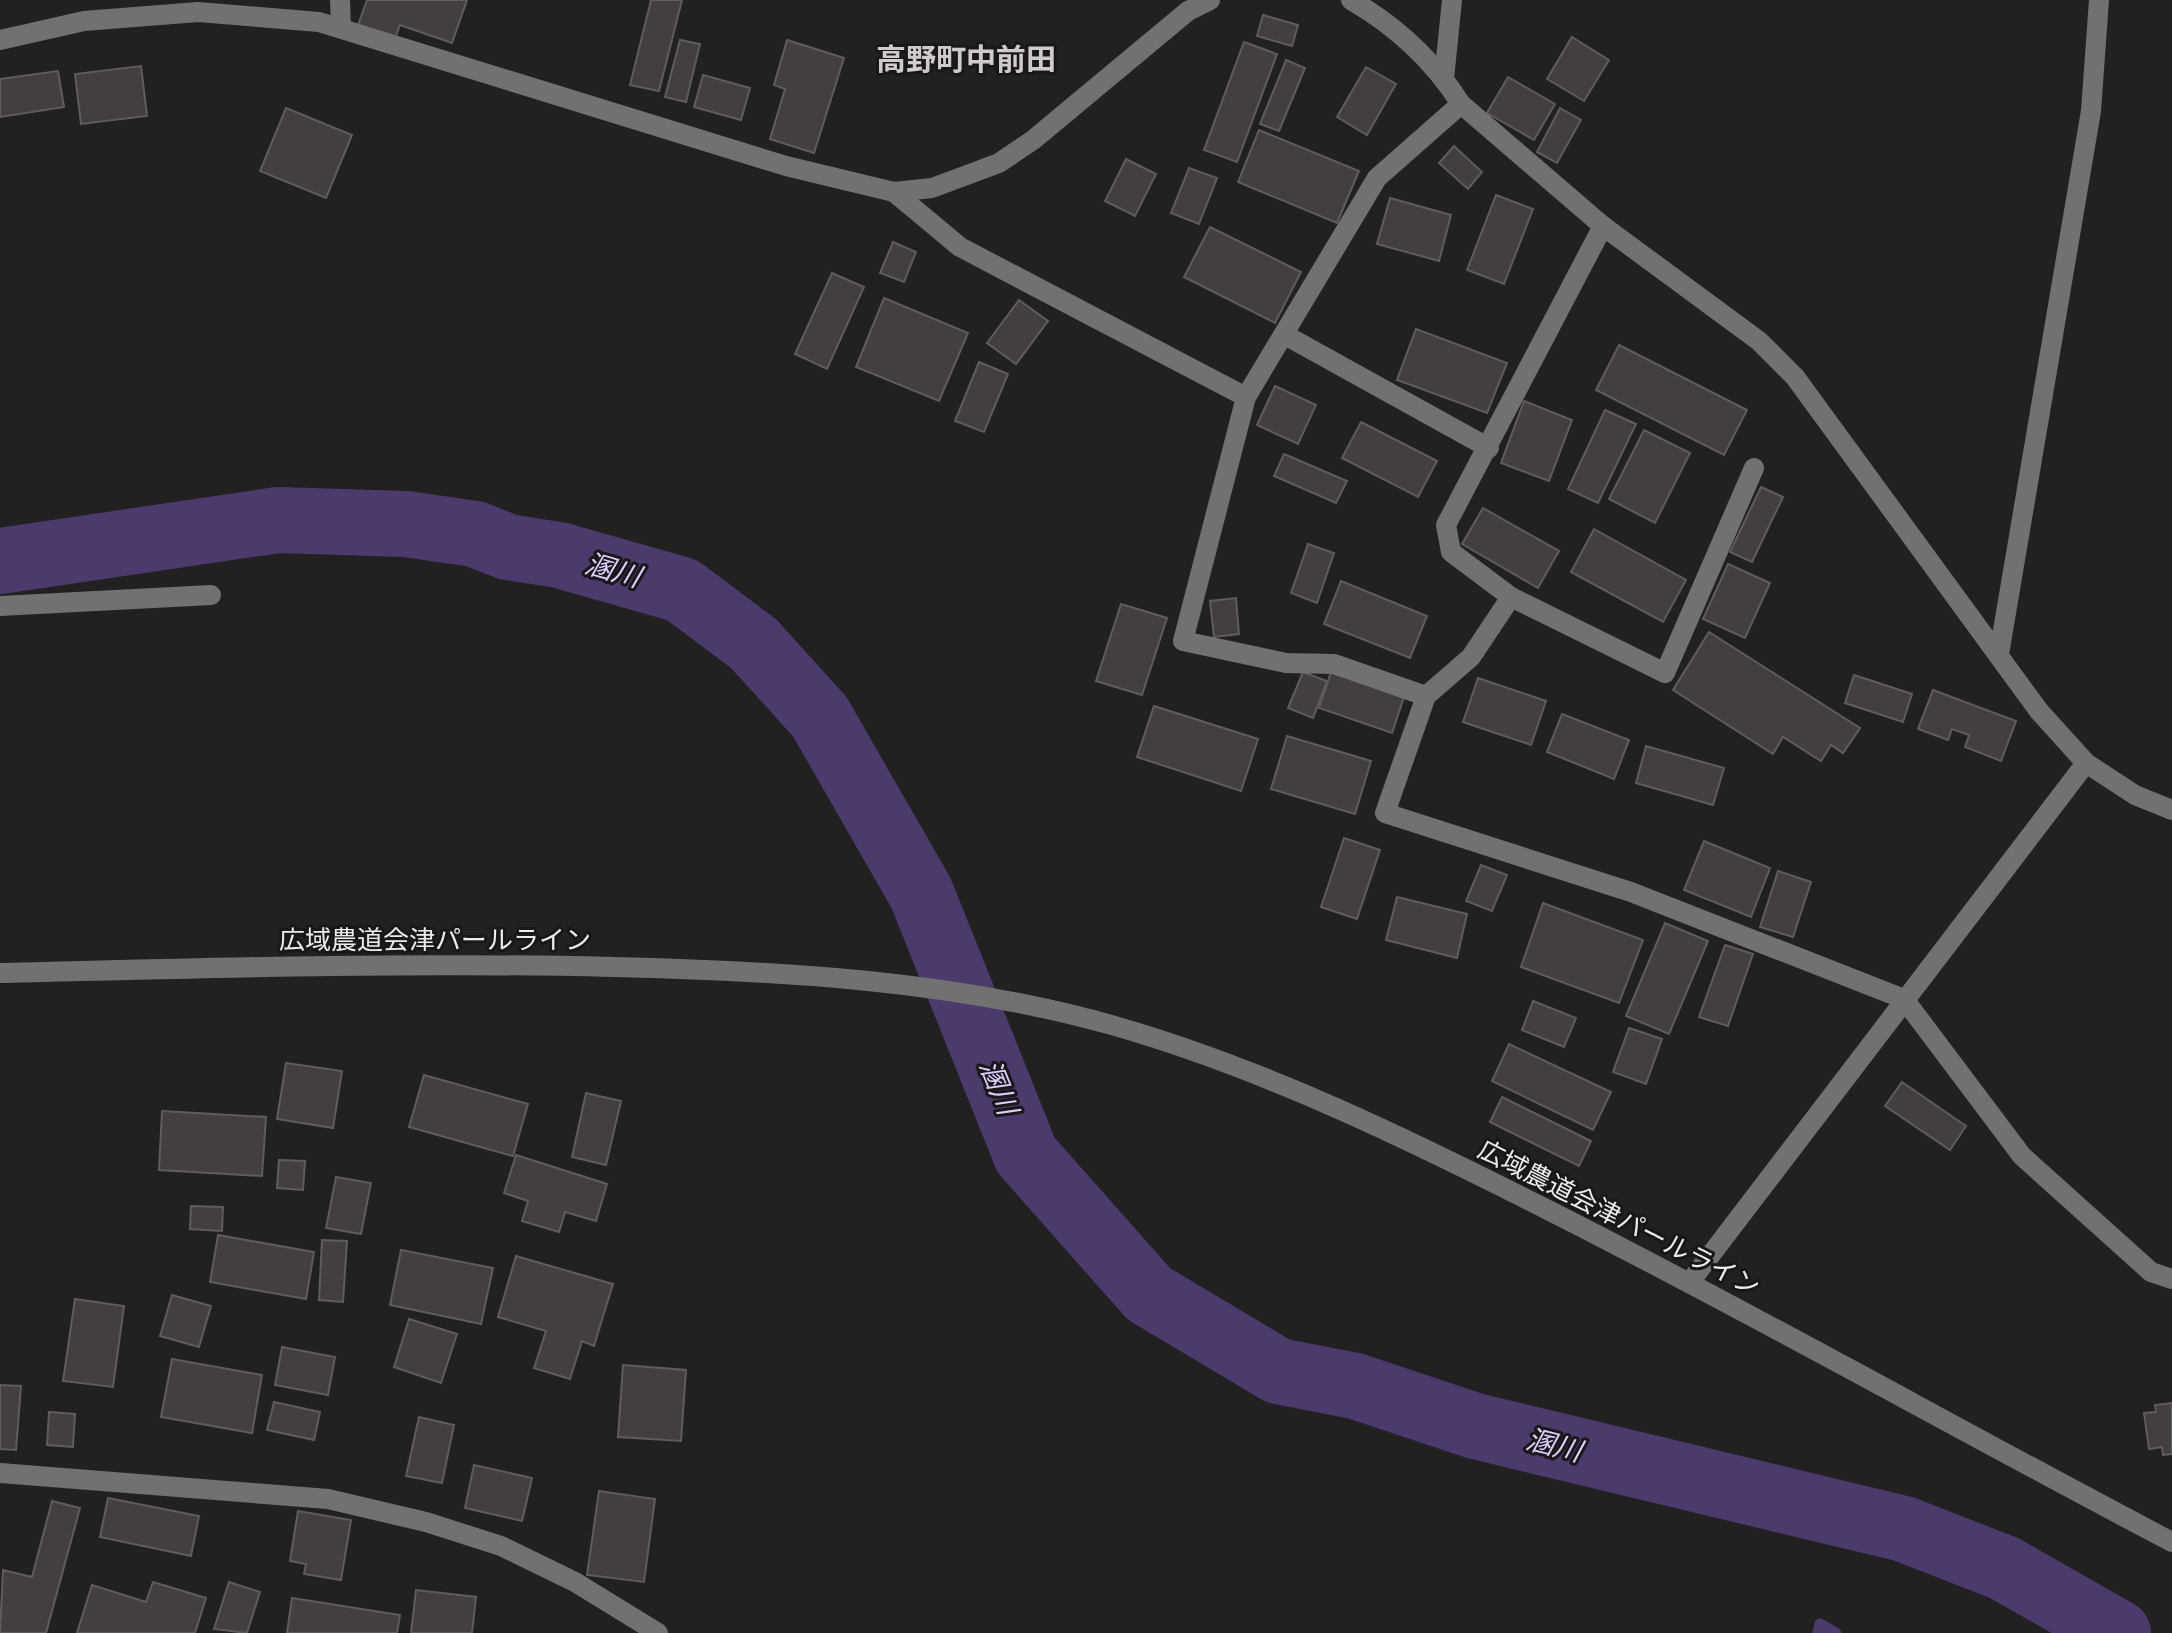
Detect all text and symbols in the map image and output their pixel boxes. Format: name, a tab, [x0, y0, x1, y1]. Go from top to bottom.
district label: 高野町中前田	[876, 40, 1056, 79]
water label: 溷川	[581, 545, 648, 596]
street label: 広域農道会津パールライン	[279, 923, 591, 957]
water label: 溷川	[972, 1054, 1027, 1122]
street label: 広域農道会津パールライン	[1472, 1132, 1766, 1304]
water label: 溷川	[1522, 1421, 1588, 1470]

